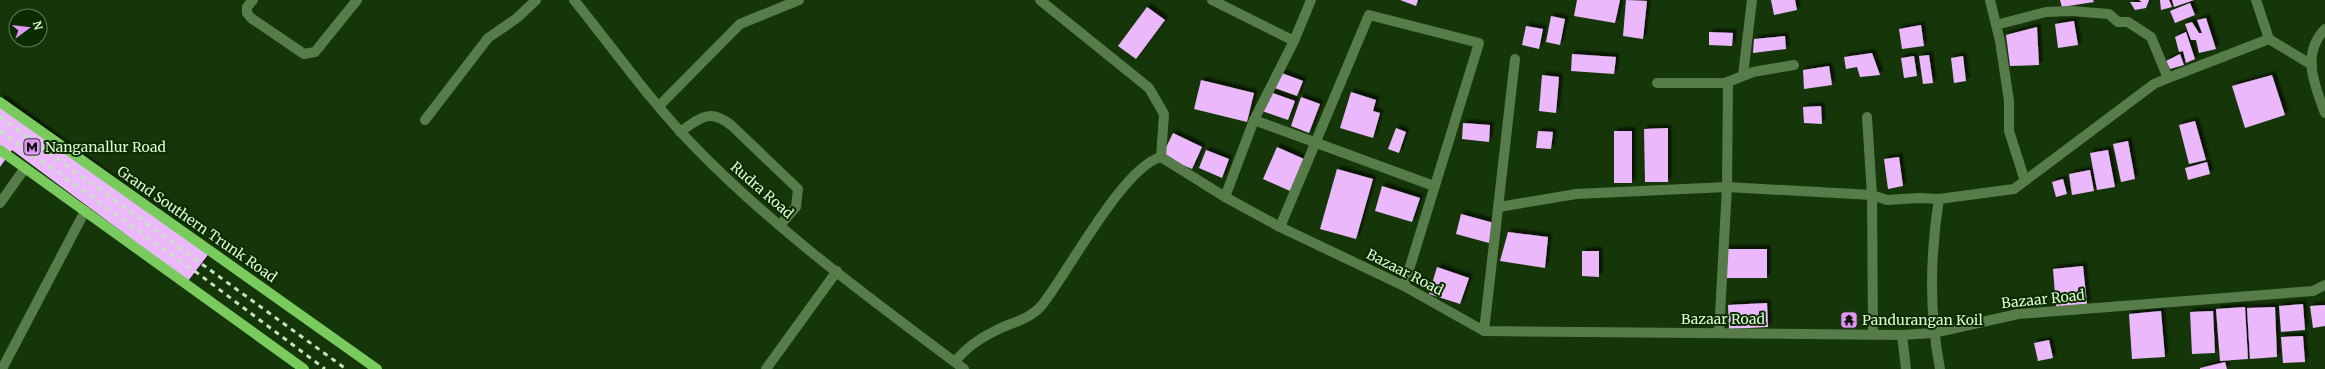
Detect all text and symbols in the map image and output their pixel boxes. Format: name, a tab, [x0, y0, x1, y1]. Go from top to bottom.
north arrow	[8, 8, 48, 48]
text: N	[30, 19, 46, 32]
metro station icon: Nanganallur Road	[22, 137, 42, 157]
place label: Nanganallur Road	[45, 138, 166, 156]
street label: Rudra Road	[727, 158, 798, 223]
street label: Grand Southern Trunk Road	[114, 162, 281, 286]
street label: Bazaar Road	[1364, 245, 1447, 299]
street label: Bazaar Road	[2000, 286, 2086, 312]
street label: Bazaar Road	[1681, 310, 1766, 328]
temple icon: Pandurangan Koil	[1839, 310, 1859, 330]
place label: Pandurangan Koil	[1862, 311, 1983, 329]

